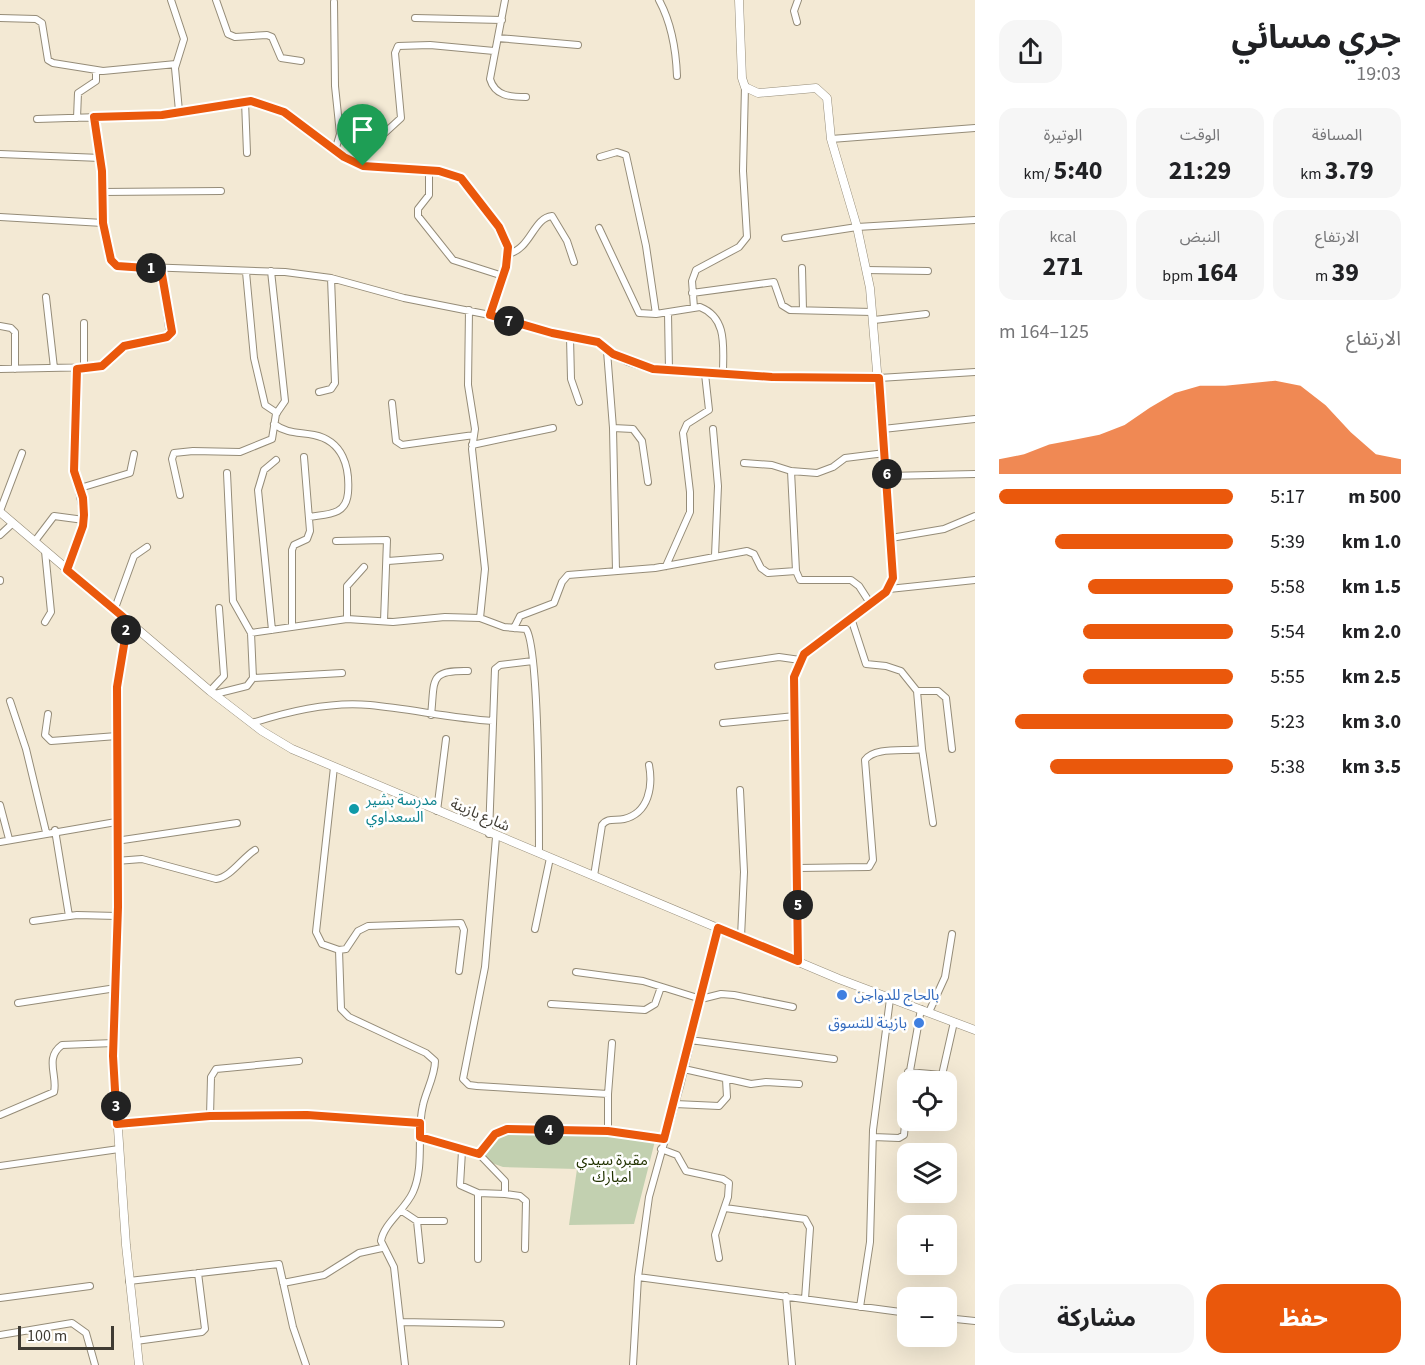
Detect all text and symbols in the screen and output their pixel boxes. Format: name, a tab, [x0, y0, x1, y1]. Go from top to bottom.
text: جري مسائي	[1232, 14, 1401, 61]
button: share	[999, 20, 1062, 83]
text: 19:03	[1356, 60, 1401, 88]
pin	[337, 104, 388, 166]
icon: arrive	[346, 113, 379, 146]
text: الوتيرة	[1044, 124, 1082, 146]
text: الوقت	[1180, 124, 1220, 146]
text: المسافة	[1312, 124, 1362, 146]
text: 5:40	[1054, 152, 1102, 189]
text: 21:29	[1169, 152, 1231, 189]
text: 3.79	[1325, 152, 1374, 189]
text: /km	[1024, 163, 1054, 185]
text: km	[1300, 163, 1325, 185]
text: kcal	[1050, 226, 1076, 248]
text: النبض	[1180, 226, 1220, 248]
text: الارتفاع	[1315, 226, 1359, 248]
text: 271	[1042, 248, 1084, 285]
pin: 1	[136, 253, 166, 283]
text: 164	[1197, 254, 1238, 291]
text: 39	[1332, 254, 1359, 291]
text: 1	[147, 257, 155, 279]
text: bpm	[1162, 265, 1197, 287]
text: m	[1315, 265, 1332, 287]
pin: 7	[494, 306, 524, 336]
text: 7	[505, 310, 513, 332]
text: 125–164 m	[999, 318, 1089, 346]
text: الارتفاع	[1346, 325, 1401, 353]
pin: 6	[872, 459, 902, 489]
text: 6	[883, 463, 891, 485]
text: 5:17	[1270, 483, 1305, 511]
text: 500 m	[1348, 483, 1401, 511]
text: 5:39	[1270, 528, 1305, 556]
text: 1.0 km	[1342, 528, 1401, 556]
text: 5:58	[1270, 573, 1305, 601]
text: 1.5 km	[1342, 573, 1401, 601]
pin: 2	[111, 615, 141, 645]
text: 5:54	[1270, 618, 1305, 646]
text: 2.0 km	[1342, 618, 1401, 646]
text: 2	[122, 619, 130, 641]
text: 5:55	[1270, 663, 1305, 691]
text: 2.5 km	[1342, 663, 1401, 691]
text: 5:23	[1270, 708, 1305, 736]
text: 3.0 km	[1342, 708, 1401, 736]
text: 5:38	[1270, 753, 1305, 781]
text: 3.5 km	[1342, 753, 1401, 781]
place label: مدرسة بشير السعداوي	[365, 790, 437, 828]
street label: شارع بازينة	[447, 793, 513, 838]
marker: مدرسة بشير السعداوي	[347, 802, 361, 816]
pin: 5	[783, 890, 813, 920]
text: 5	[794, 894, 802, 916]
place label: بالحاج للدواجن	[854, 985, 939, 1007]
marker: بالحاج للدواجن	[835, 988, 849, 1002]
place label: بازينة للتسوق	[828, 1013, 907, 1034]
marker: بازينة للتسوق	[912, 1016, 926, 1030]
map controls	[897, 1071, 957, 1347]
button: locate	[897, 1071, 957, 1131]
pin: 3	[101, 1091, 131, 1121]
text: 3	[112, 1095, 120, 1117]
pin: 4	[534, 1115, 564, 1145]
text: 4	[545, 1119, 553, 1141]
button: layers	[897, 1143, 957, 1203]
park label: مقبرة سيدي امبارك	[576, 1150, 648, 1188]
button: +	[897, 1215, 957, 1275]
button: مشاركة	[999, 1284, 1194, 1353]
button: حفظ	[1206, 1284, 1401, 1353]
button: −	[897, 1287, 957, 1347]
scale bar	[18, 1323, 114, 1350]
text: 100 m	[27, 1325, 67, 1347]

